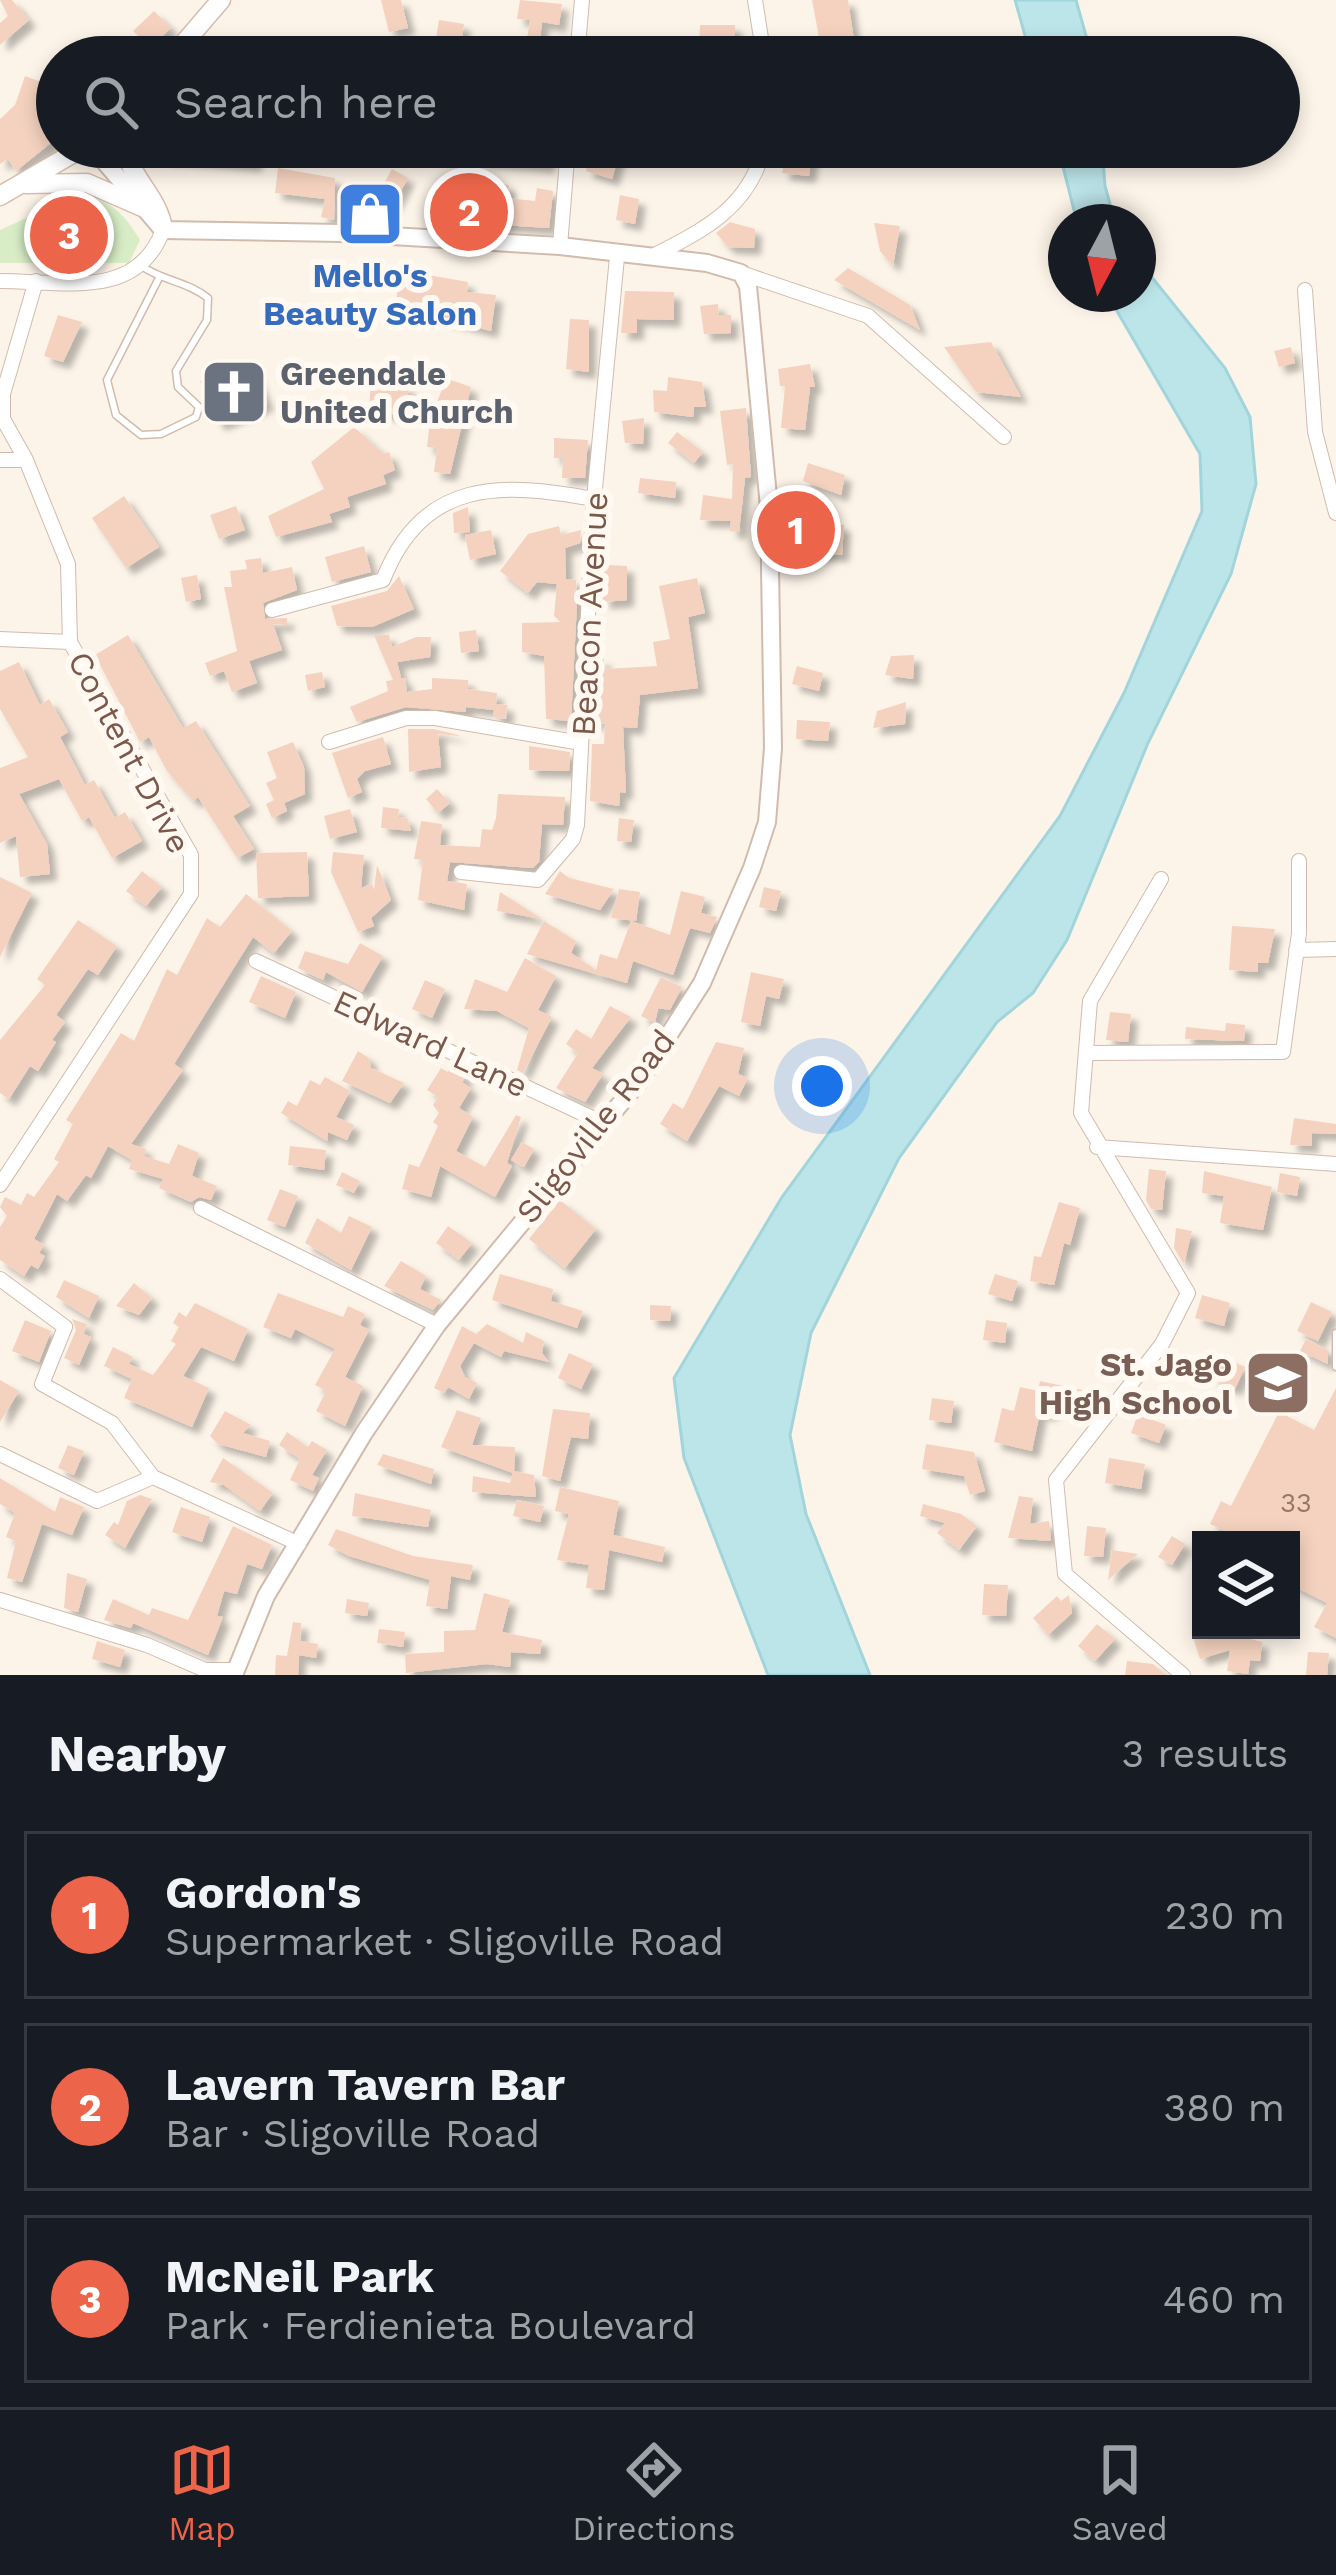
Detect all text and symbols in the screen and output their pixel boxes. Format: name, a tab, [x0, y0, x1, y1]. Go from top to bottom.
search box	[36, 36, 1300, 168]
icon: search	[78, 69, 144, 135]
text: Search here	[174, 76, 438, 129]
pin: 2	[430, 167, 508, 257]
shop icon: Mello's Beauty Salon	[335, 179, 405, 249]
pin: 3	[30, 190, 108, 280]
north arrow	[1048, 204, 1156, 312]
place label: Mello's Beauty Salon	[263, 256, 477, 333]
place label: Greendale United Church	[280, 354, 514, 431]
church icon: Greendale United Church	[199, 357, 269, 427]
pin: 1	[757, 485, 835, 575]
street label: Beacon Avenue	[564, 491, 615, 737]
street label: Content Drive	[60, 645, 199, 860]
street label: Edward Lane	[327, 981, 534, 1105]
street label: Sligoville Road	[508, 1022, 683, 1231]
your location	[792, 1056, 852, 1116]
place label: St. Jago High School	[1039, 1345, 1232, 1422]
school or university icon: St. Jago High School	[1243, 1348, 1313, 1418]
house number: 33	[1280, 1487, 1312, 1519]
map controls	[1192, 1531, 1300, 1639]
button: layers	[1192, 1531, 1300, 1639]
text: Nearby	[48, 1724, 226, 1783]
text: 3 results	[1122, 1731, 1288, 1776]
text: Gordon's	[165, 1866, 361, 1919]
text: 1	[82, 1893, 98, 1938]
text: 230 m	[1165, 1893, 1285, 1938]
text: Supermarket · Sligoville Road	[165, 1919, 724, 1964]
text: Lavern Tavern Bar	[165, 2058, 565, 2111]
text: 2	[78, 2085, 102, 2130]
text: 380 m	[1164, 2085, 1285, 2130]
text: Bar · Sligoville Road	[165, 2111, 540, 2156]
text: McNeil Park	[165, 2250, 434, 2303]
text: 3	[78, 2277, 102, 2322]
text: 460 m	[1163, 2277, 1285, 2322]
text: Park · Ferdienieta Boulevard	[165, 2303, 696, 2348]
tab: Map	[168, 2437, 236, 2548]
tab: Directions	[572, 2437, 735, 2548]
tab: Saved	[1072, 2437, 1168, 2548]

